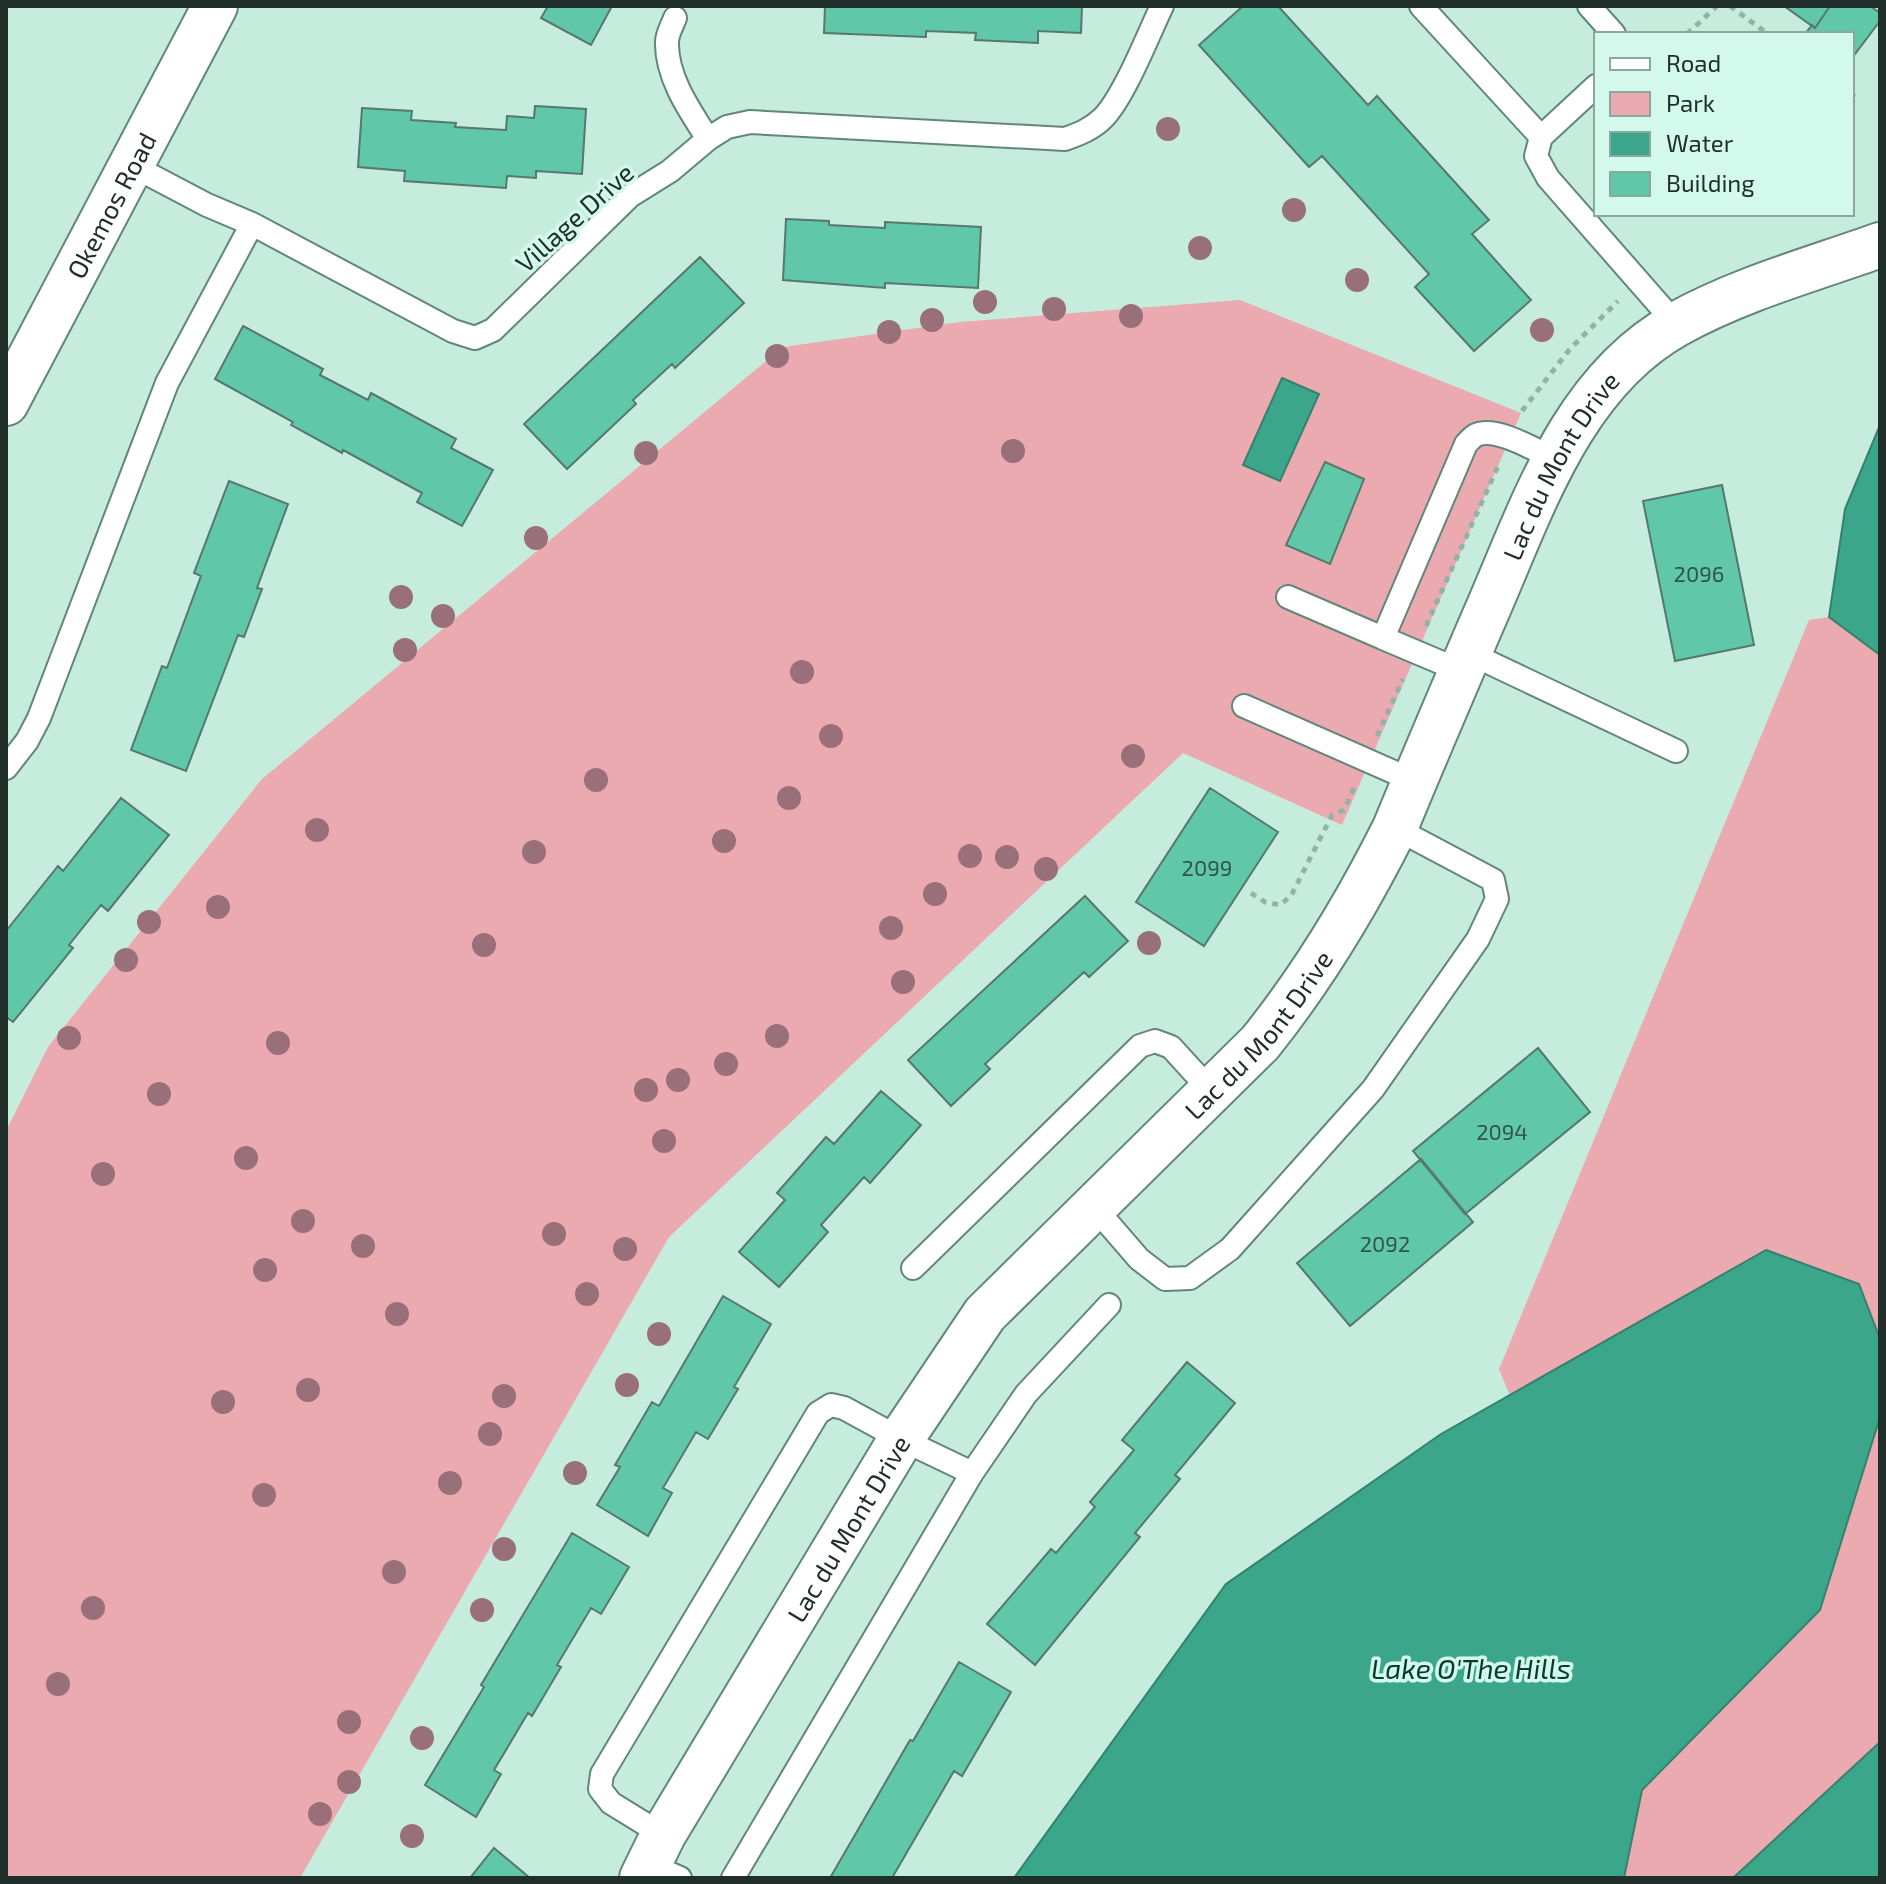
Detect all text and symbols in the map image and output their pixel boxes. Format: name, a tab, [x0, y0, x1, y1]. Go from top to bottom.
legend	[1594, 32, 1854, 216]
text: Road	[1666, 48, 1721, 77]
text: Park	[1666, 88, 1715, 117]
street label: Okemos Road	[59, 126, 161, 283]
text: Water	[1666, 128, 1734, 157]
street label: Village Drive	[509, 156, 639, 278]
text: Building	[1666, 168, 1755, 197]
street label: Lac du Mont Drive	[1495, 364, 1625, 564]
house number: 2096	[1674, 560, 1724, 586]
house number: 2099	[1182, 854, 1232, 880]
street label: Lac du Mont Drive	[1178, 944, 1338, 1125]
house number: 2094	[1476, 1118, 1528, 1144]
house number: 2092	[1360, 1230, 1410, 1256]
street label: Lac du Mont Drive	[780, 1429, 915, 1627]
water label: Lake O'The Hills	[1371, 1651, 1571, 1685]

